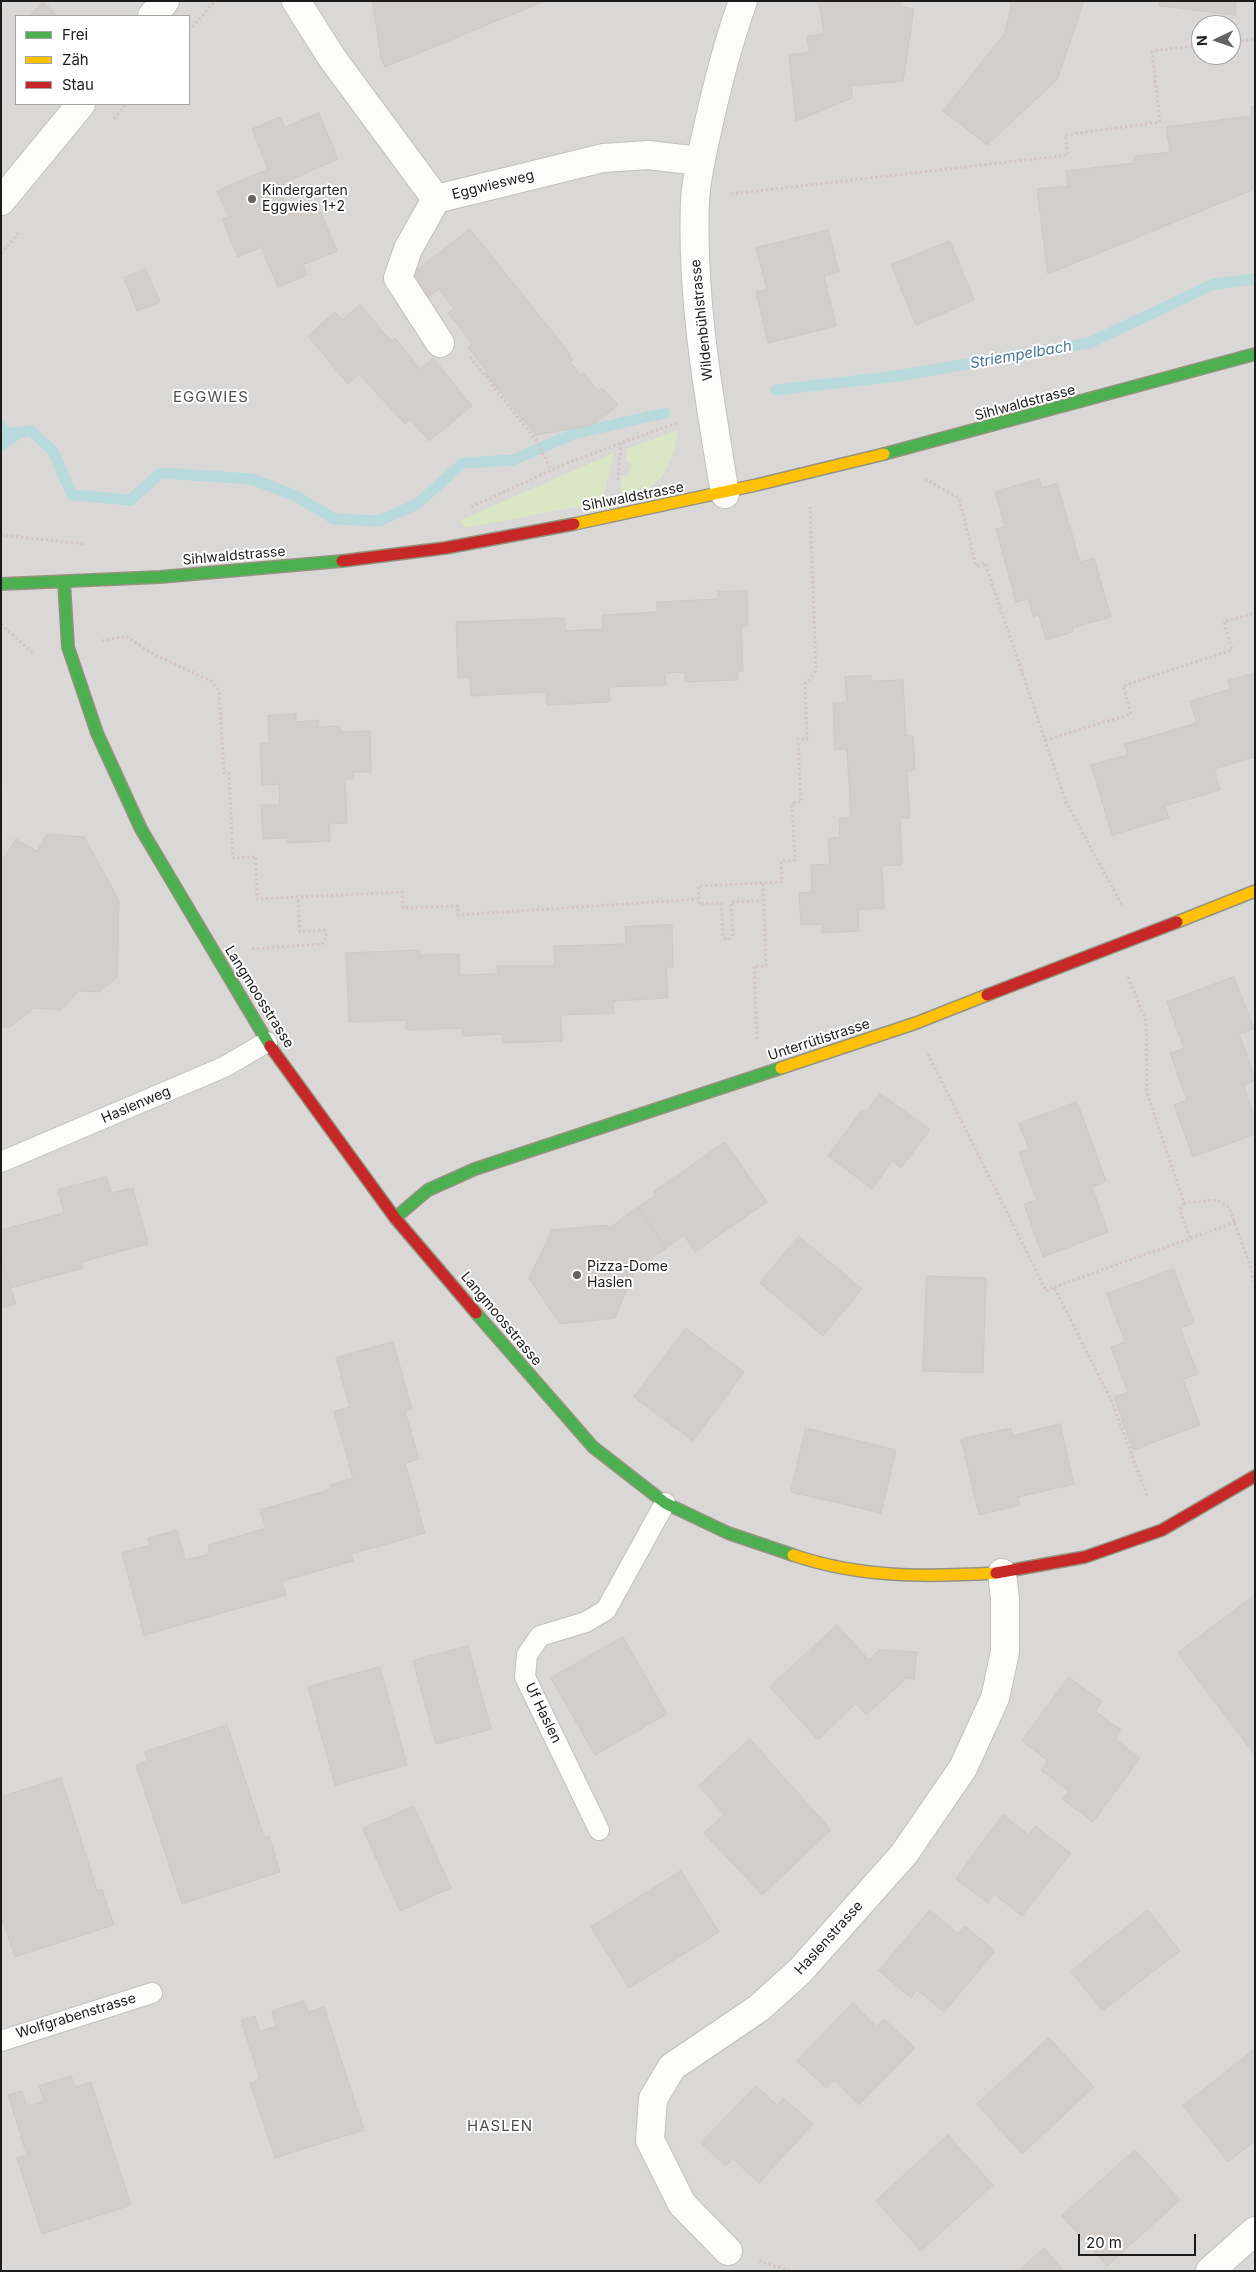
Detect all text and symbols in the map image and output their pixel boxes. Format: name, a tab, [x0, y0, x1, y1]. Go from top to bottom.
legend	[15, 15, 190, 105]
north arrow	[1191, 15, 1241, 65]
text: Frei	[62, 25, 88, 44]
text: N	[1193, 35, 1210, 47]
text: Zäh	[62, 50, 89, 69]
text: Stau	[62, 75, 94, 94]
street label: Eggwiesweg	[450, 167, 536, 203]
place label: Kindergarten Eggwies 1+2	[262, 183, 348, 216]
marker: Kindergarten Eggwies 1+2	[246, 193, 258, 205]
street label: Wildenbühlstrasse	[687, 258, 717, 382]
water label: Striempelbach	[969, 337, 1073, 373]
street label: Sihlwaldstrasse	[973, 382, 1077, 424]
district label: EGGWIES	[172, 388, 250, 406]
street label: Sihlwaldstrasse	[581, 479, 685, 515]
street label: Sihlwaldstrasse	[182, 543, 286, 569]
street label: Langmoosstrasse	[221, 943, 297, 1051]
street label: Unterrütistrasse	[766, 1016, 872, 1064]
street label: Haslenweg	[99, 1083, 173, 1127]
place label: Pizza-Dome Haslen	[587, 1259, 668, 1292]
street label: Langmoosstrasse	[457, 1269, 545, 1369]
marker: Pizza-Dome Haslen	[571, 1269, 583, 1281]
street label: Uf Haslen	[521, 1680, 565, 1746]
street label: Haslenstrasse	[791, 1898, 867, 1978]
street label: Wolfgrabenstrasse	[14, 1990, 138, 2042]
district label: HASLEN	[466, 2117, 534, 2135]
scale bar	[1081, 2224, 1198, 2256]
text: 20 m	[1086, 2233, 1122, 2252]

